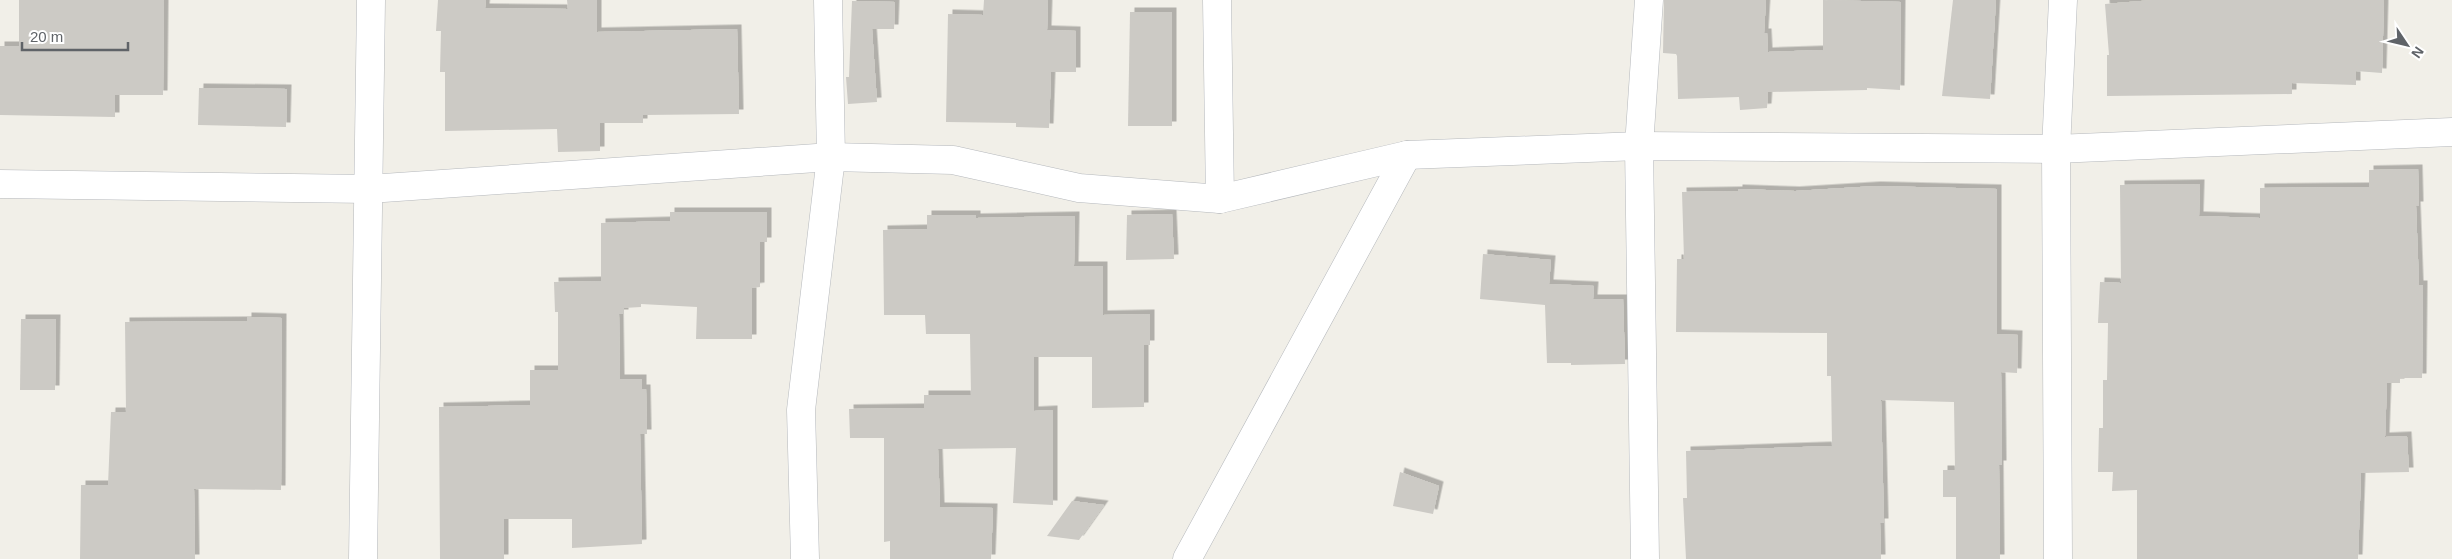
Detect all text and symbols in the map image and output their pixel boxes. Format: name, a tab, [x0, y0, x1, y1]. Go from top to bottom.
scale bar	[22, 20, 129, 52]
north arrow	[2382, 20, 2432, 70]
text: 20 m	[30, 28, 63, 45]
text: N	[2408, 44, 2427, 61]

